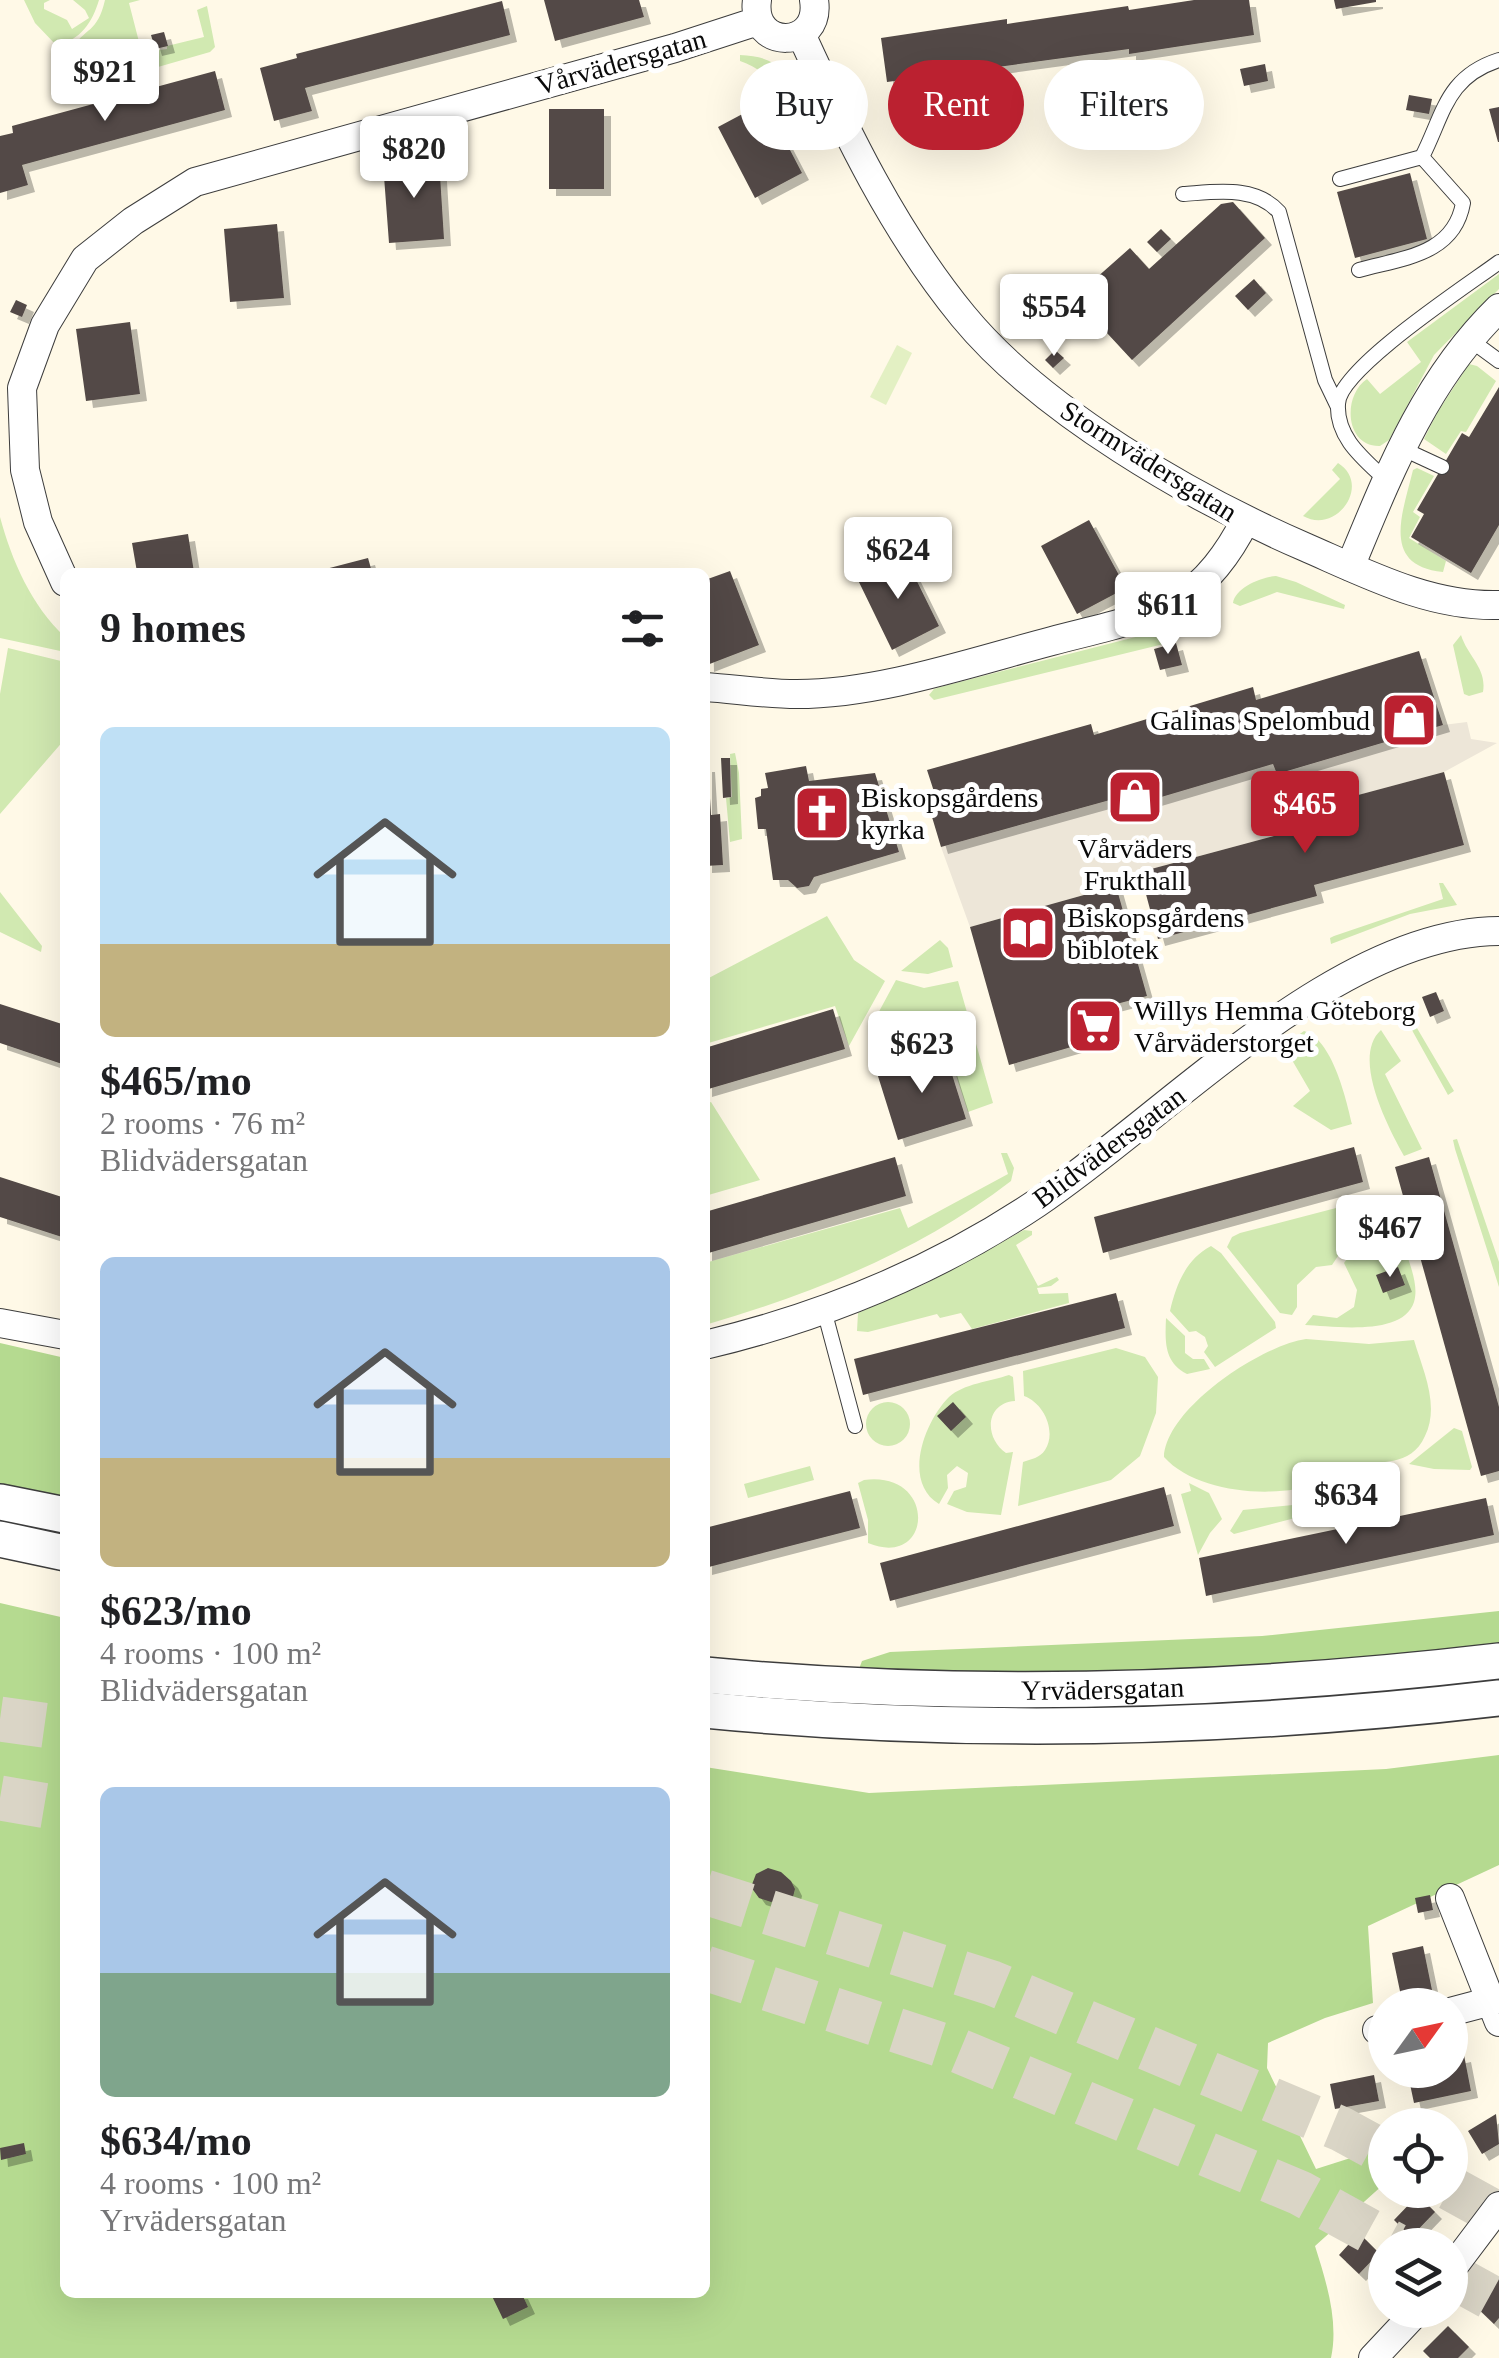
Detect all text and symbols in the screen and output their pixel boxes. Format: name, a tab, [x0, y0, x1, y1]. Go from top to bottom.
street label: Vårvädersgatan	[532, 23, 710, 101]
pin: $921	[46, 39, 164, 124]
text: $921	[73, 53, 137, 89]
chip: Buy	[740, 60, 868, 150]
chip: Rent	[888, 60, 1024, 150]
chip: Filters	[1044, 60, 1204, 150]
pin: $820	[355, 116, 473, 201]
text: $820	[382, 130, 446, 166]
pin: $554	[995, 274, 1113, 359]
text: $554	[1022, 288, 1086, 324]
street label: Stormvädersgatan	[1055, 394, 1243, 528]
pin: $624	[839, 517, 957, 602]
text: $624	[866, 531, 930, 567]
pin: $611	[1109, 572, 1227, 657]
text: $611	[1137, 586, 1199, 622]
icon: filters	[615, 601, 670, 656]
text: 9 homes	[100, 605, 246, 651]
shop icon: Galinas Spelombud	[1379, 690, 1439, 750]
place label: Galinas Spelombud	[1150, 705, 1370, 736]
shop icon: Vårväders Frukthall	[1105, 767, 1165, 827]
pin: $465	[1246, 771, 1364, 856]
place label: Biskopsgårdens kyrka	[861, 782, 1038, 845]
church icon: Biskopsgårdens kyrka	[792, 783, 852, 843]
text: $465	[1273, 785, 1337, 821]
icon: home	[295, 792, 475, 972]
place label: Vårväders Frukthall	[1077, 833, 1193, 896]
place label: Biskopsgårdens biblotek	[1067, 902, 1244, 965]
library icon: Biskopsgårdens biblotek	[998, 903, 1058, 963]
place label: Willys Hemma Göteborg Vårväderstorget	[1134, 995, 1415, 1058]
supermarket icon: Willys Hemma Göteborg Vårväderstorget	[1065, 996, 1125, 1056]
pin: $623	[863, 1011, 981, 1096]
text: $623	[890, 1025, 954, 1061]
text: $465/mo	[100, 1058, 252, 1104]
street label: Blidvädersgatan	[1027, 1080, 1191, 1214]
text: 2 rooms · 76 m²	[100, 1105, 305, 1141]
text: Blidvädersgatan	[100, 1142, 308, 1178]
pin: $467	[1331, 1195, 1449, 1280]
text: $467	[1358, 1209, 1422, 1245]
icon: home	[295, 1322, 475, 1502]
pin: $634	[1287, 1462, 1405, 1547]
text: $634	[1314, 1476, 1378, 1512]
text: $623/mo	[100, 1588, 252, 1634]
text: 4 rooms · 100 m²	[100, 1635, 321, 1671]
street label: Yrvädersgatan	[1021, 1671, 1185, 1705]
text: Blidvädersgatan	[100, 1672, 308, 1708]
icon: home	[295, 1852, 475, 2032]
north arrow	[1368, 1988, 1468, 2088]
map controls	[1368, 1988, 1468, 2328]
button: locate	[1368, 2108, 1468, 2208]
text: $634/mo	[100, 2118, 252, 2164]
text: 4 rooms · 100 m²	[100, 2165, 321, 2201]
text: Yrvädersgatan	[100, 2202, 287, 2238]
button: layers	[1368, 2228, 1468, 2328]

